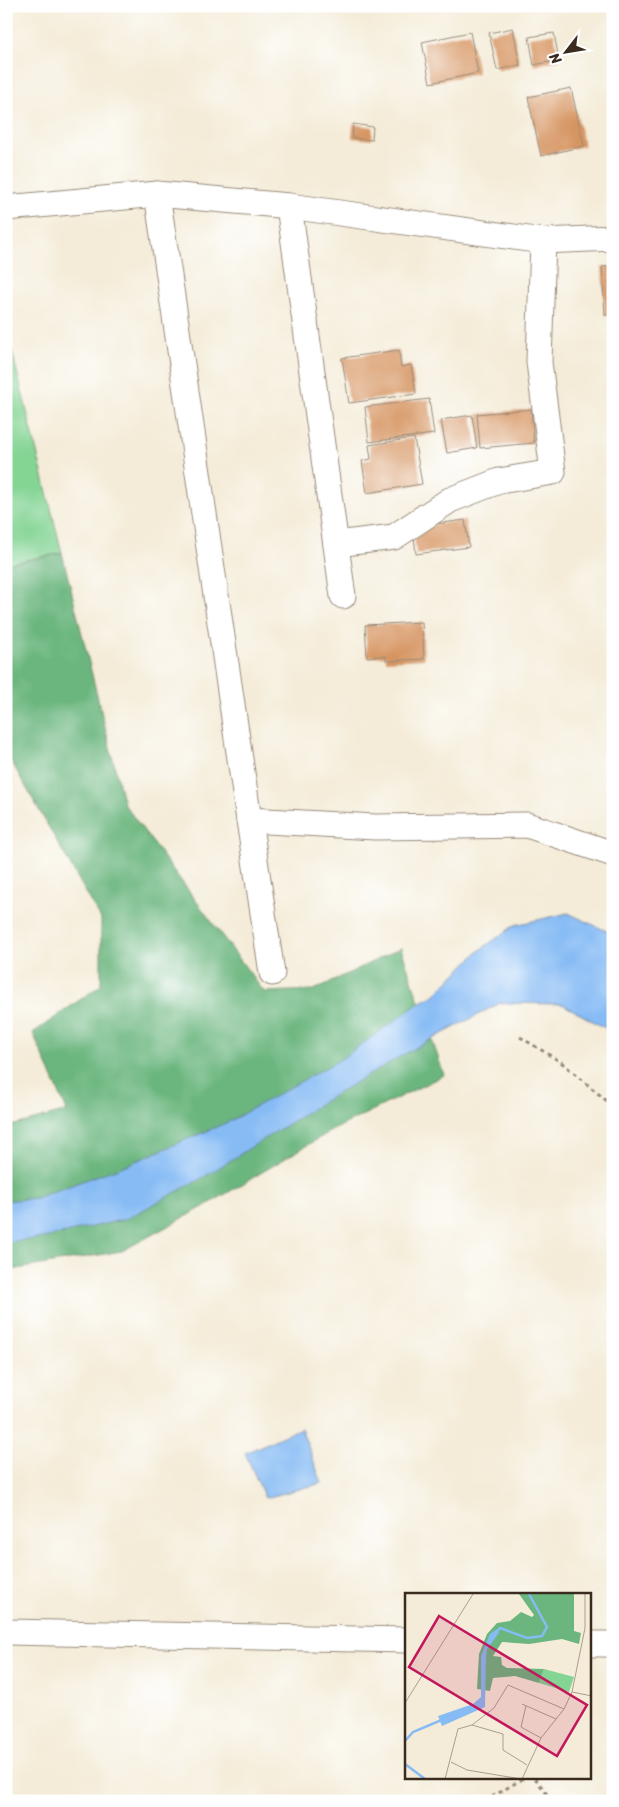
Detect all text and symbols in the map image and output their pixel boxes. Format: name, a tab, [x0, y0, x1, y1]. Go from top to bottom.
north arrow	[542, 28, 592, 78]
text: N	[542, 48, 569, 70]
inset map	[405, 1593, 592, 1780]

